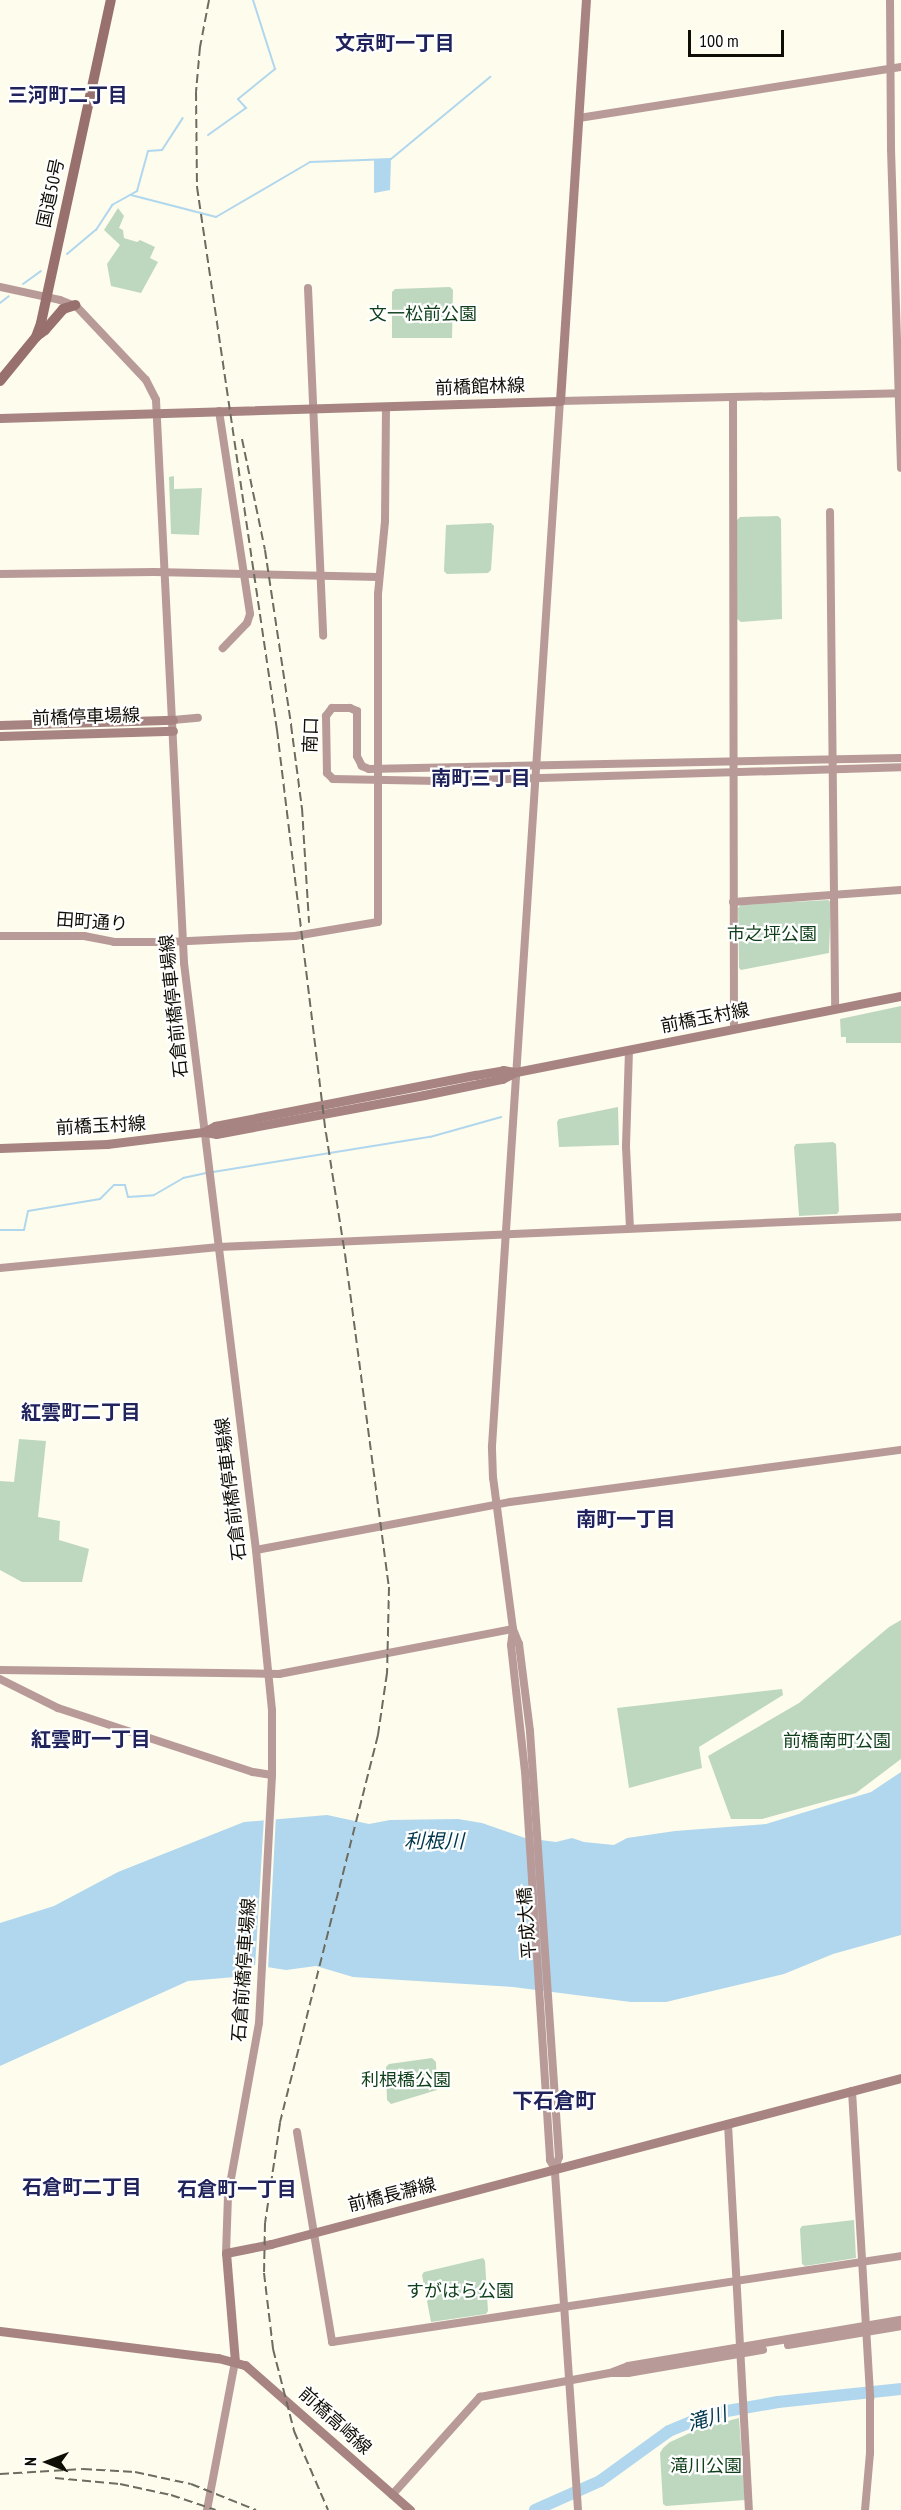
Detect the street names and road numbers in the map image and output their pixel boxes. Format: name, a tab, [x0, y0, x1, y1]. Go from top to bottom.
street label: 国道50号	[33, 156, 69, 230]
street label: 前橋館林線	[435, 375, 525, 399]
street label: 前橋停車場線	[32, 704, 140, 730]
street label: 南口	[300, 717, 322, 753]
street label: 田町通り	[55, 909, 129, 935]
street label: 石倉前橋停車場線	[156, 933, 192, 1079]
street label: 前橋玉村線	[659, 999, 751, 1037]
street label: 前橋玉村線	[55, 1113, 147, 1139]
street label: 石倉前橋停車場線	[212, 1416, 250, 1562]
street label: 平成大橋	[514, 1886, 540, 1960]
street label: 石倉前橋停車場線	[228, 1897, 260, 2043]
street label: 前橋長瀞線	[346, 2174, 438, 2216]
street label: 前橋高崎線	[294, 2383, 376, 2459]

